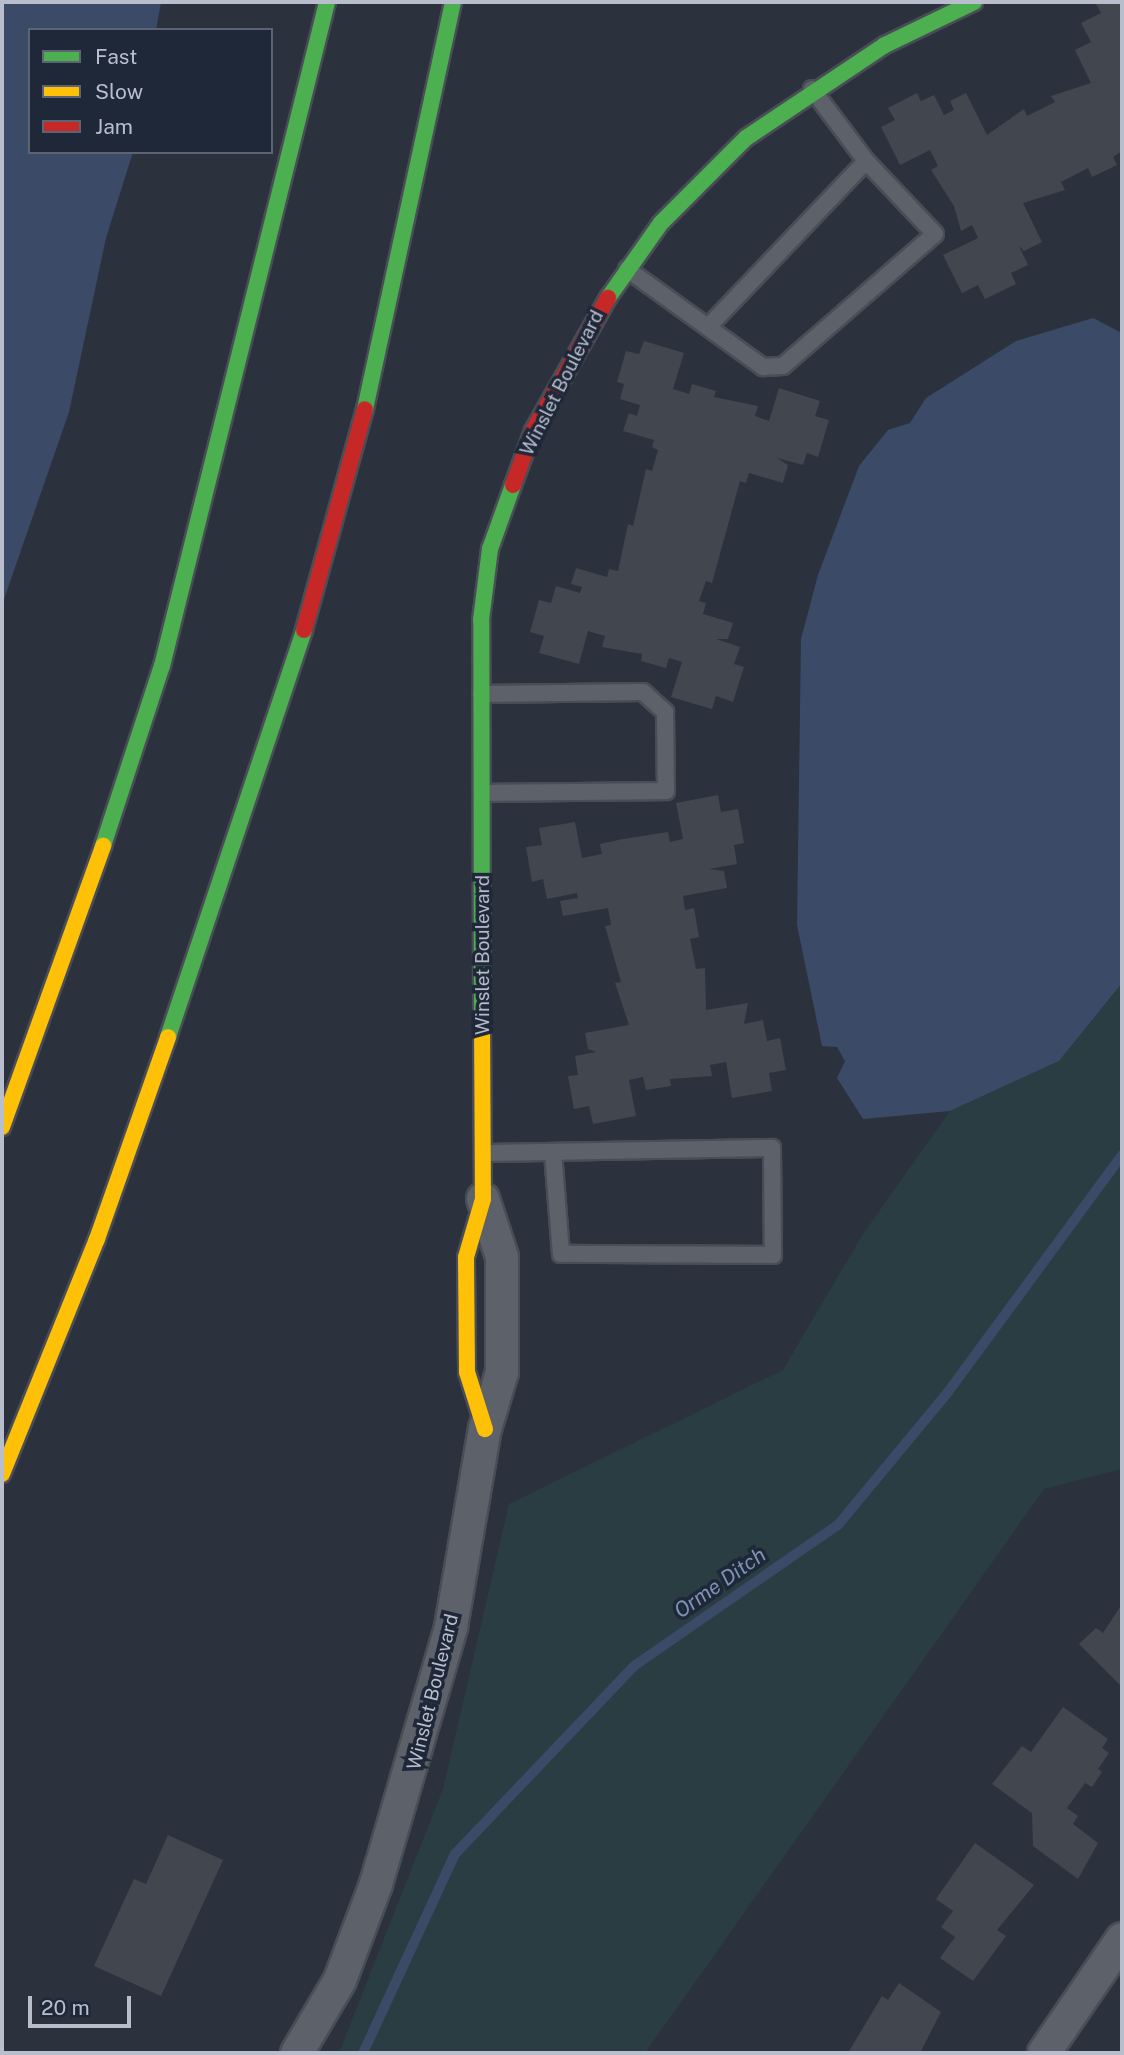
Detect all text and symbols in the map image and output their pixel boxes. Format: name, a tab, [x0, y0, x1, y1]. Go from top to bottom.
legend	[28, 28, 273, 154]
text: Fast	[95, 44, 137, 69]
text: Slow	[95, 79, 143, 104]
text: Jam	[95, 114, 133, 139]
street label: Winslet Boulevard	[516, 307, 608, 459]
street label: Winslet Boulevard	[472, 875, 494, 1035]
water label: Orme Ditch	[669, 1542, 771, 1624]
street label: Winslet Boulevard	[403, 1612, 463, 1772]
scale bar	[32, 1982, 135, 2026]
text: 20 m	[41, 1995, 90, 2020]

